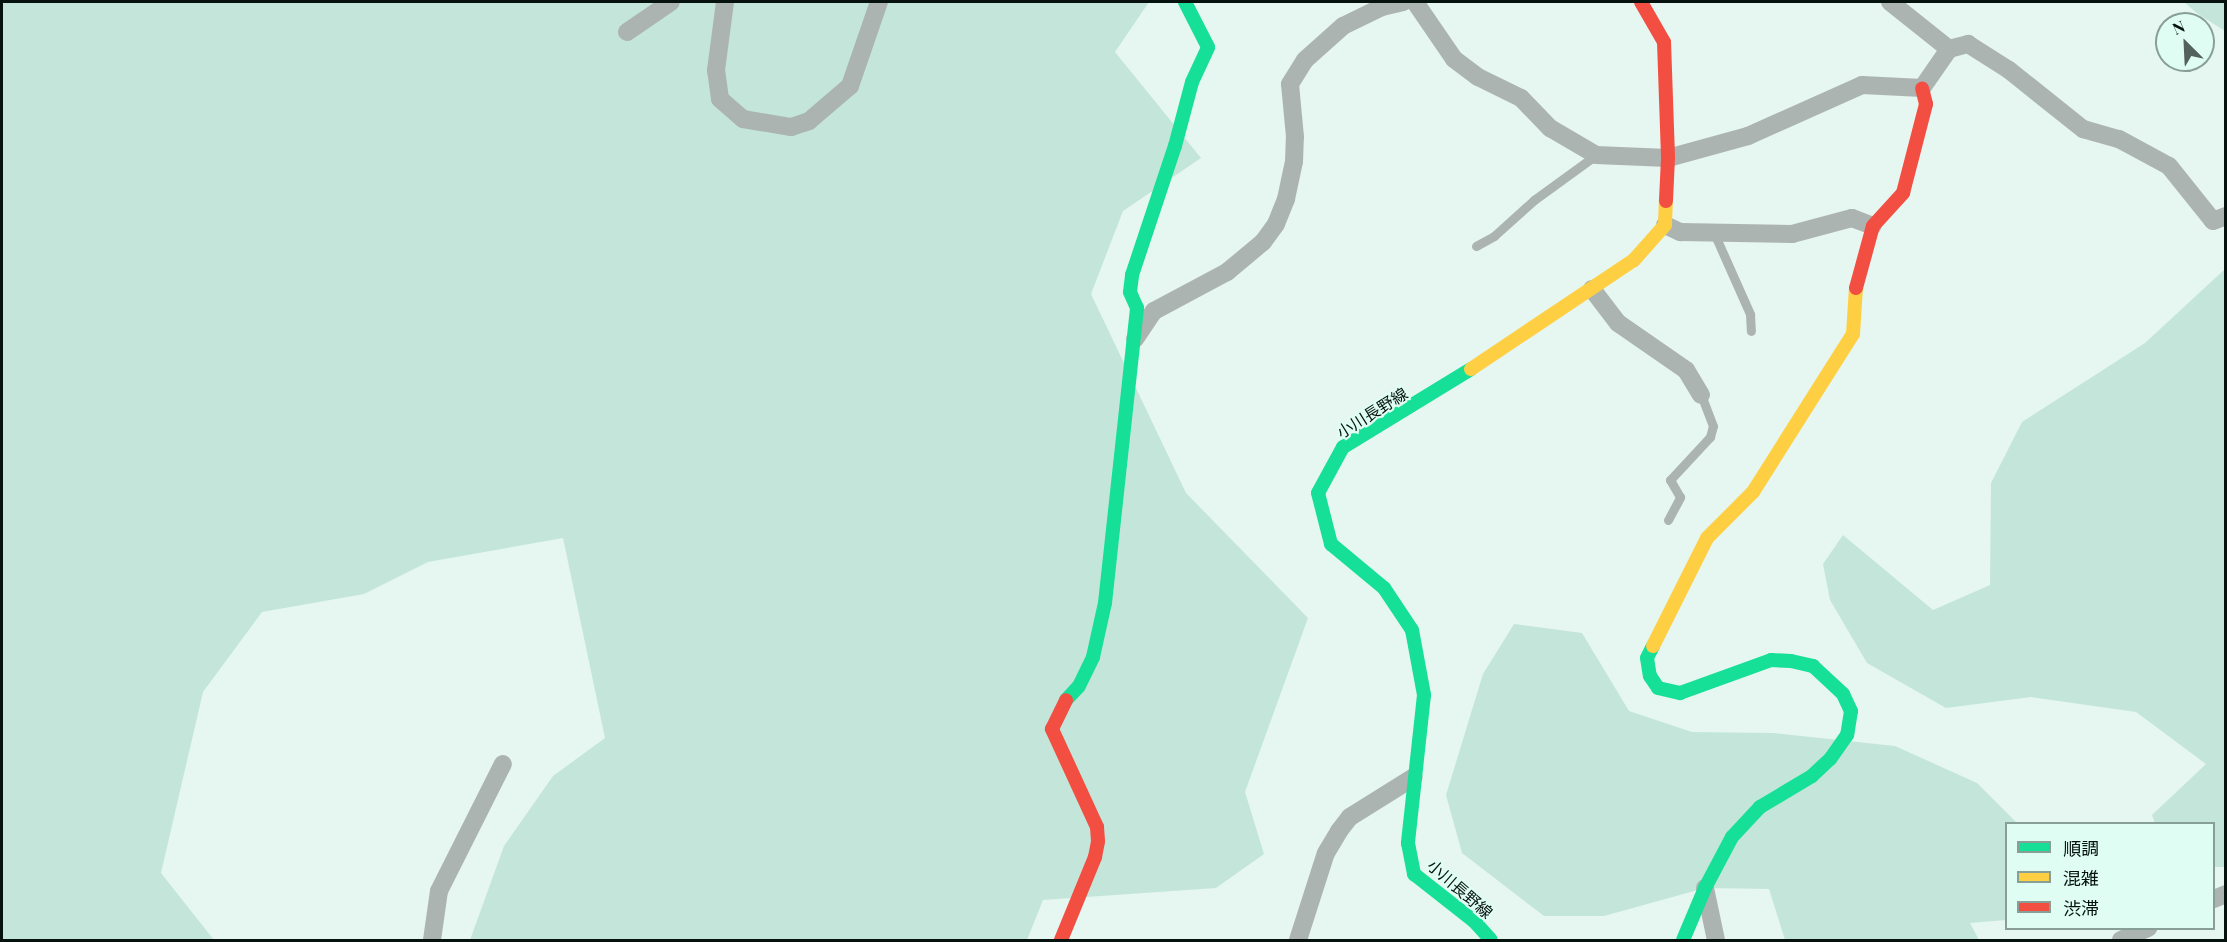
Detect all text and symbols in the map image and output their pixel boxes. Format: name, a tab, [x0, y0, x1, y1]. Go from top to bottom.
north arrow	[2155, 12, 2215, 72]
text: N	[2169, 15, 2188, 39]
street label: 小川長野線	[1333, 384, 1411, 442]
legend	[2005, 822, 2215, 930]
text: 順調	[2063, 836, 2099, 860]
street label: 小川長野線	[1424, 856, 1496, 922]
text: 混雑	[2063, 866, 2099, 890]
text: 渋滞	[2063, 896, 2099, 920]

